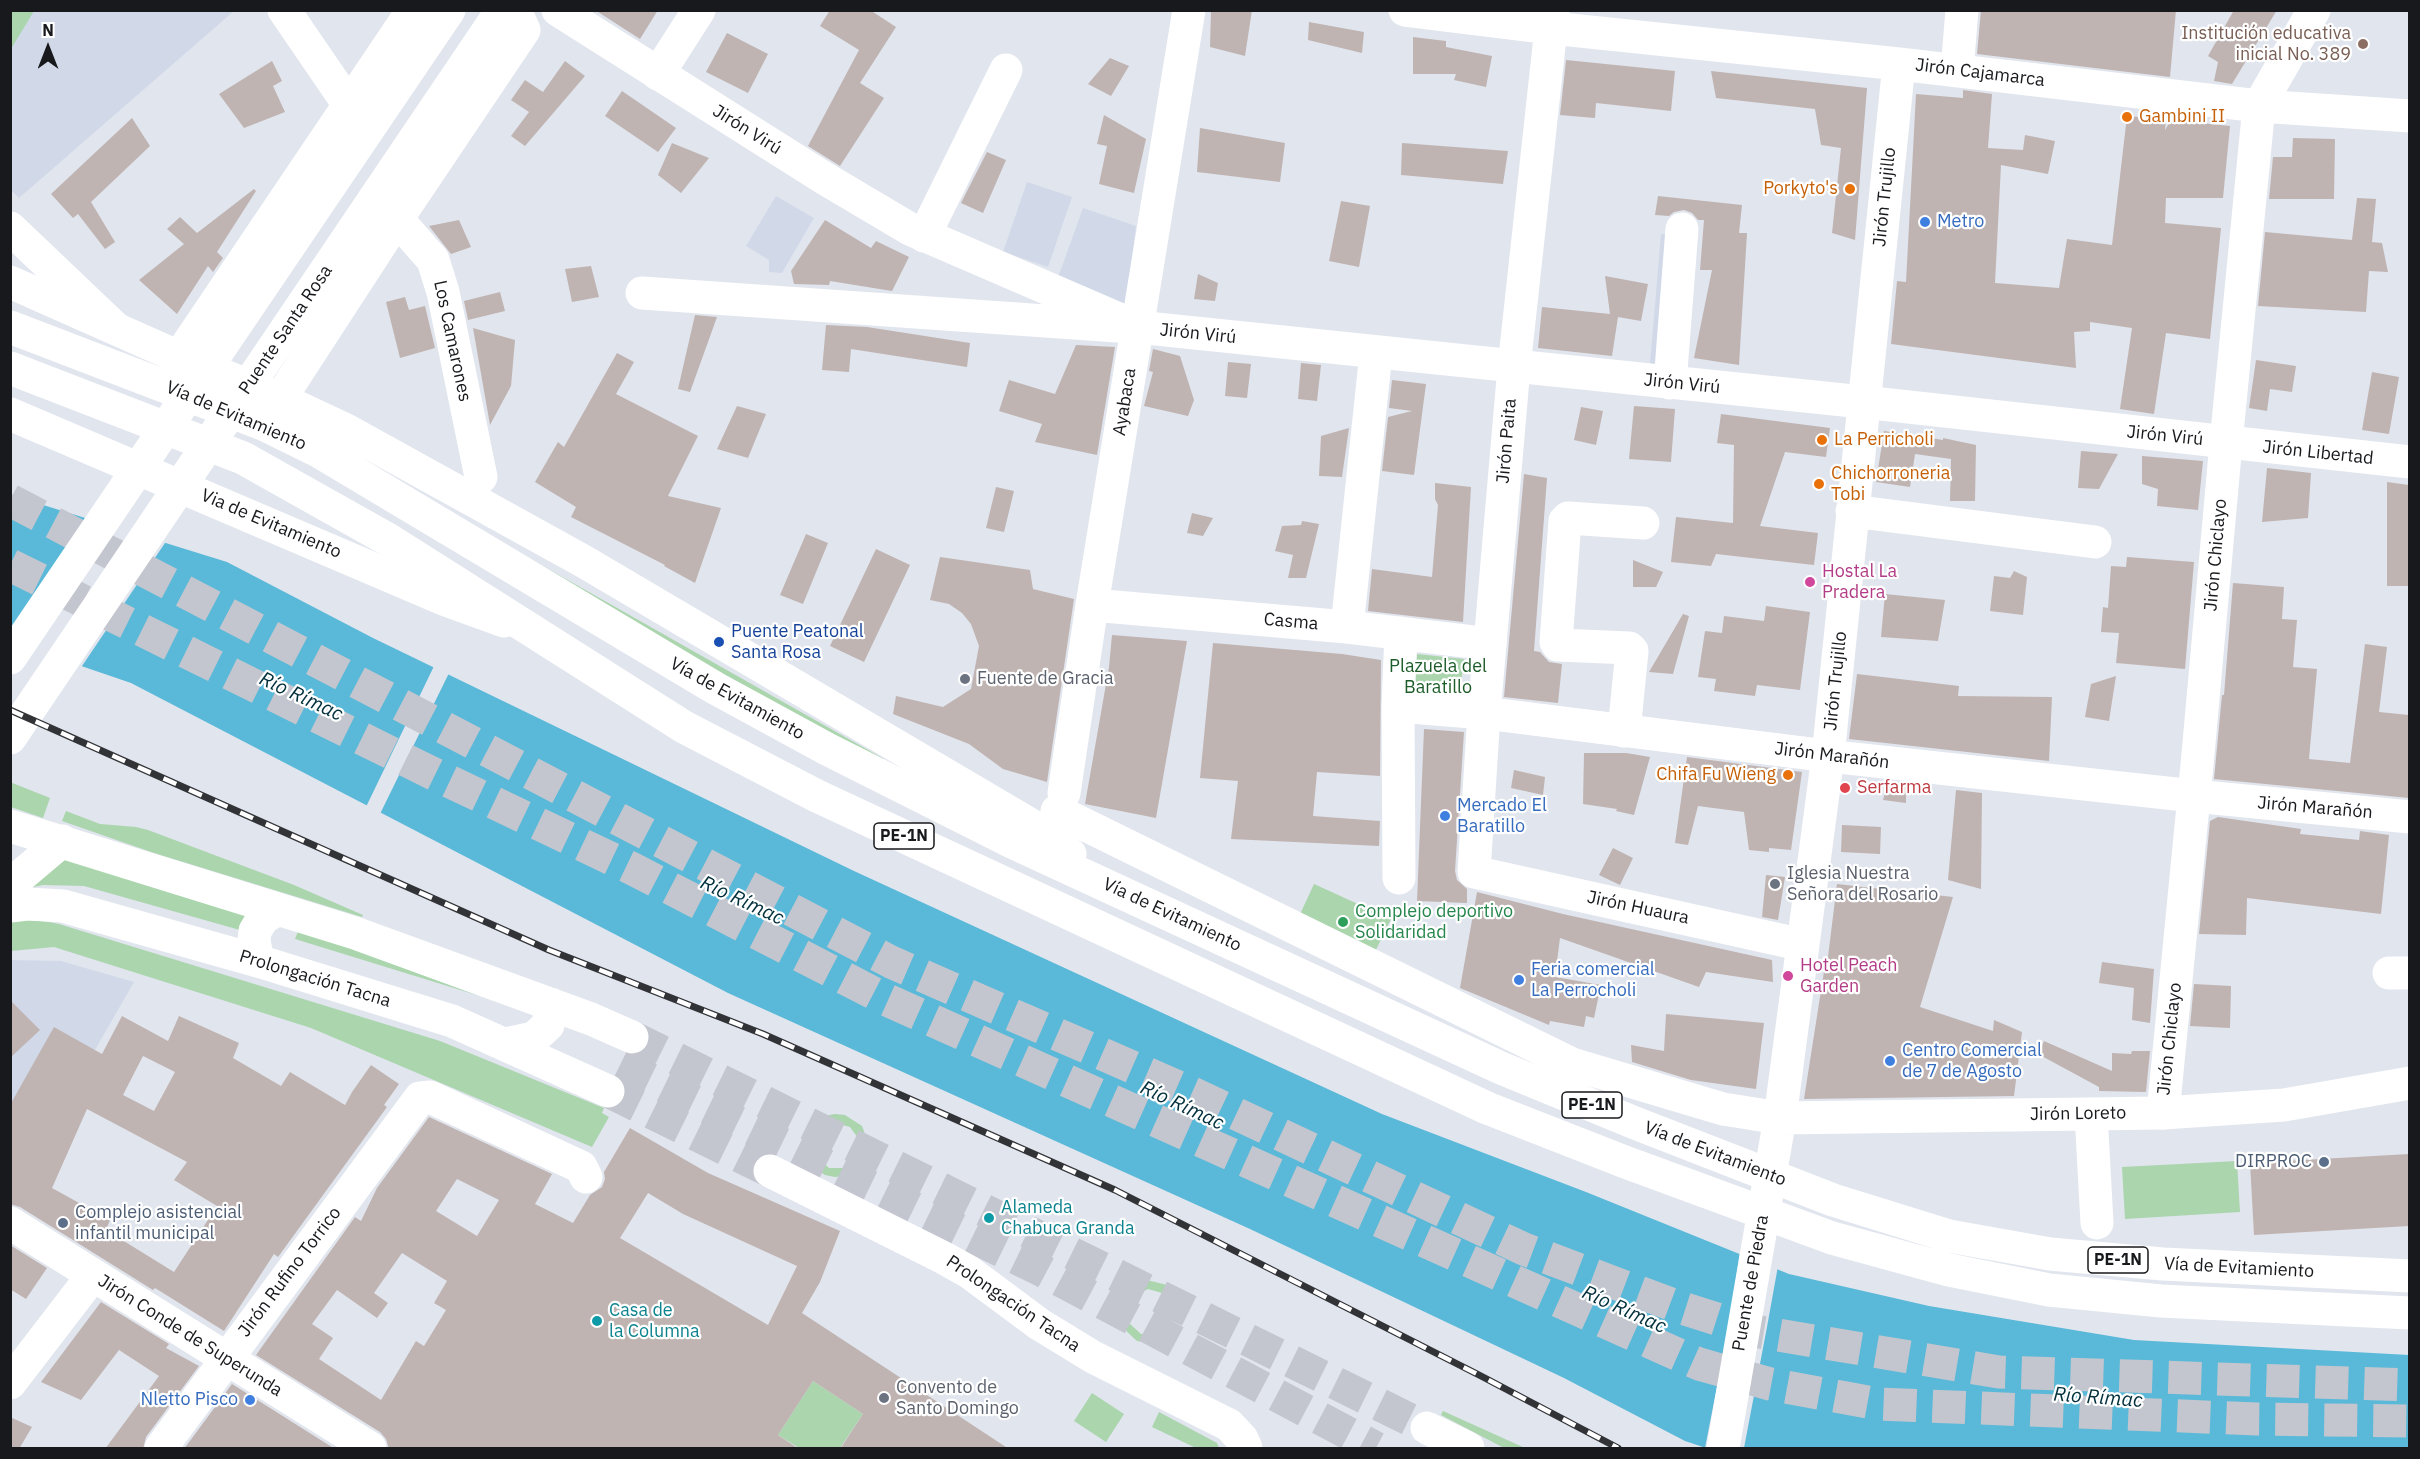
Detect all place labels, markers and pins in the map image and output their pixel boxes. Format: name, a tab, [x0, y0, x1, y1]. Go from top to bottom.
place label: Institución educativa inicial No. 389	[2181, 23, 2351, 66]
marker: Institución educativa inicial No. 389	[2356, 37, 2370, 51]
place label: Gambini II	[2139, 106, 2225, 128]
marker: Gambini II	[2120, 110, 2134, 124]
place label: Porkyto's	[1763, 178, 1838, 200]
marker: Porkyto's	[1843, 182, 1857, 196]
place label: Metro	[1937, 211, 1984, 233]
marker: Metro	[1918, 215, 1932, 229]
place label: La Perricholi	[1834, 429, 1934, 451]
marker: La Perricholi	[1815, 433, 1829, 447]
place label: Chichorroneria Tobi	[1831, 463, 1950, 506]
marker: Chichorroneria Tobi	[1812, 477, 1826, 491]
place label: Hostal La Pradera	[1822, 561, 1897, 604]
marker: Hostal La Pradera	[1803, 575, 1817, 589]
place label: Puente Peatonal Santa Rosa	[731, 621, 864, 664]
marker: Puente Peatonal Santa Rosa	[712, 635, 726, 649]
place label: Fuente de Gracia	[977, 668, 1114, 690]
marker: Fuente de Gracia	[958, 672, 972, 686]
place label: Chifa Fu Wieng	[1656, 764, 1776, 786]
marker: Chifa Fu Wieng	[1781, 768, 1795, 782]
place label: Serfarma	[1857, 777, 1931, 799]
marker: Serfarma	[1838, 781, 1852, 795]
place label: Mercado El Baratillo	[1457, 795, 1547, 838]
marker: Mercado El Baratillo	[1438, 809, 1452, 823]
place label: Iglesia Nuestra Señora del Rosario	[1787, 863, 1938, 906]
marker: Iglesia Nuestra Señora del Rosario	[1768, 877, 1782, 891]
place label: Complejo deportivo Solidaridad	[1355, 901, 1513, 944]
marker: Complejo deportivo Solidaridad	[1336, 915, 1350, 929]
place label: Hotel Peach Garden	[1800, 955, 1897, 998]
place label: Feria comercial La Perrocholi	[1531, 959, 1655, 1002]
marker: Hotel Peach Garden	[1781, 969, 1795, 983]
marker: Feria comercial La Perrocholi	[1512, 973, 1526, 987]
place label: Centro Comercial de 7 de Agosto	[1902, 1040, 2042, 1082]
marker: Centro Comercial de 7 de Agosto	[1883, 1054, 1897, 1068]
place label: DIRPROC	[2235, 1151, 2312, 1173]
marker: DIRPROC	[2317, 1155, 2331, 1169]
place label: Alameda Chabuca Granda	[1001, 1197, 1135, 1240]
place label: Complejo asistencial infantil municipal	[75, 1202, 242, 1244]
marker: Alameda Chabuca Granda	[982, 1211, 996, 1225]
marker: Complejo asistencial infantil municipal	[56, 1216, 70, 1230]
place label: Casa de la Columna	[609, 1300, 700, 1342]
marker: Casa de la Columna	[590, 1314, 604, 1328]
place label: Convento de Santo Domingo	[896, 1377, 1019, 1420]
place label: Nletto Pisco	[141, 1389, 238, 1411]
marker: Convento de Santo Domingo	[877, 1391, 891, 1405]
marker: Nletto Pisco	[243, 1393, 257, 1407]

